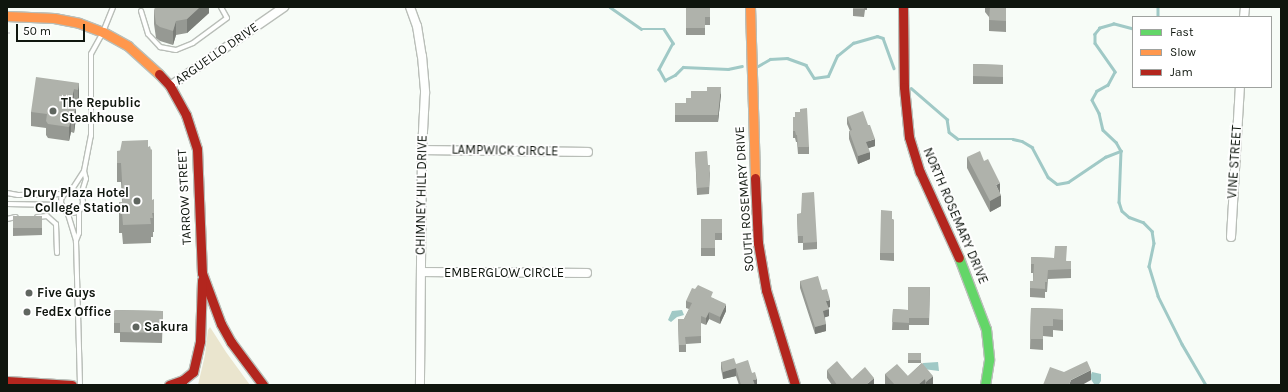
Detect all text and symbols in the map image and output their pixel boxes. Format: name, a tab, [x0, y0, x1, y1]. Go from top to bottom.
scale bar	[18, 16, 87, 42]
legend	[1132, 16, 1272, 88]
street label: ARGUELLO DRIVE	[172, 19, 262, 89]
text: 50 m	[23, 24, 51, 38]
text: Fast	[1170, 25, 1193, 39]
text: Slow	[1170, 45, 1196, 59]
text: Jam	[1170, 65, 1193, 79]
place label: The Republic Steakhouse	[61, 96, 141, 127]
marker: The Republic Steakhouse	[48, 106, 58, 116]
street label: VINE STREET	[1225, 125, 1245, 199]
street label: SOUTH ROSEMARY DRIVE	[732, 126, 758, 272]
street label: CHIMNEY HILL DRIVE	[413, 135, 431, 255]
street label: LAMPWICK CIRCLE	[451, 142, 559, 160]
street label: NORTH ROSEMARY DRIVE	[919, 146, 991, 286]
street label: TARROW STREET	[175, 149, 195, 245]
place label: Drury Plaza Hotel College Station	[23, 186, 129, 217]
marker: Drury Plaza Hotel College Station	[132, 196, 142, 206]
street label: EMBERGLOW CIRCLE	[444, 265, 564, 281]
place label: Five Guys	[37, 285, 96, 301]
marker: Five Guys	[24, 288, 34, 298]
place label: FedEx Office	[35, 304, 111, 320]
marker: FedEx Office	[22, 307, 32, 317]
place label: Sakura	[144, 319, 188, 335]
marker: Sakura	[131, 322, 141, 332]

